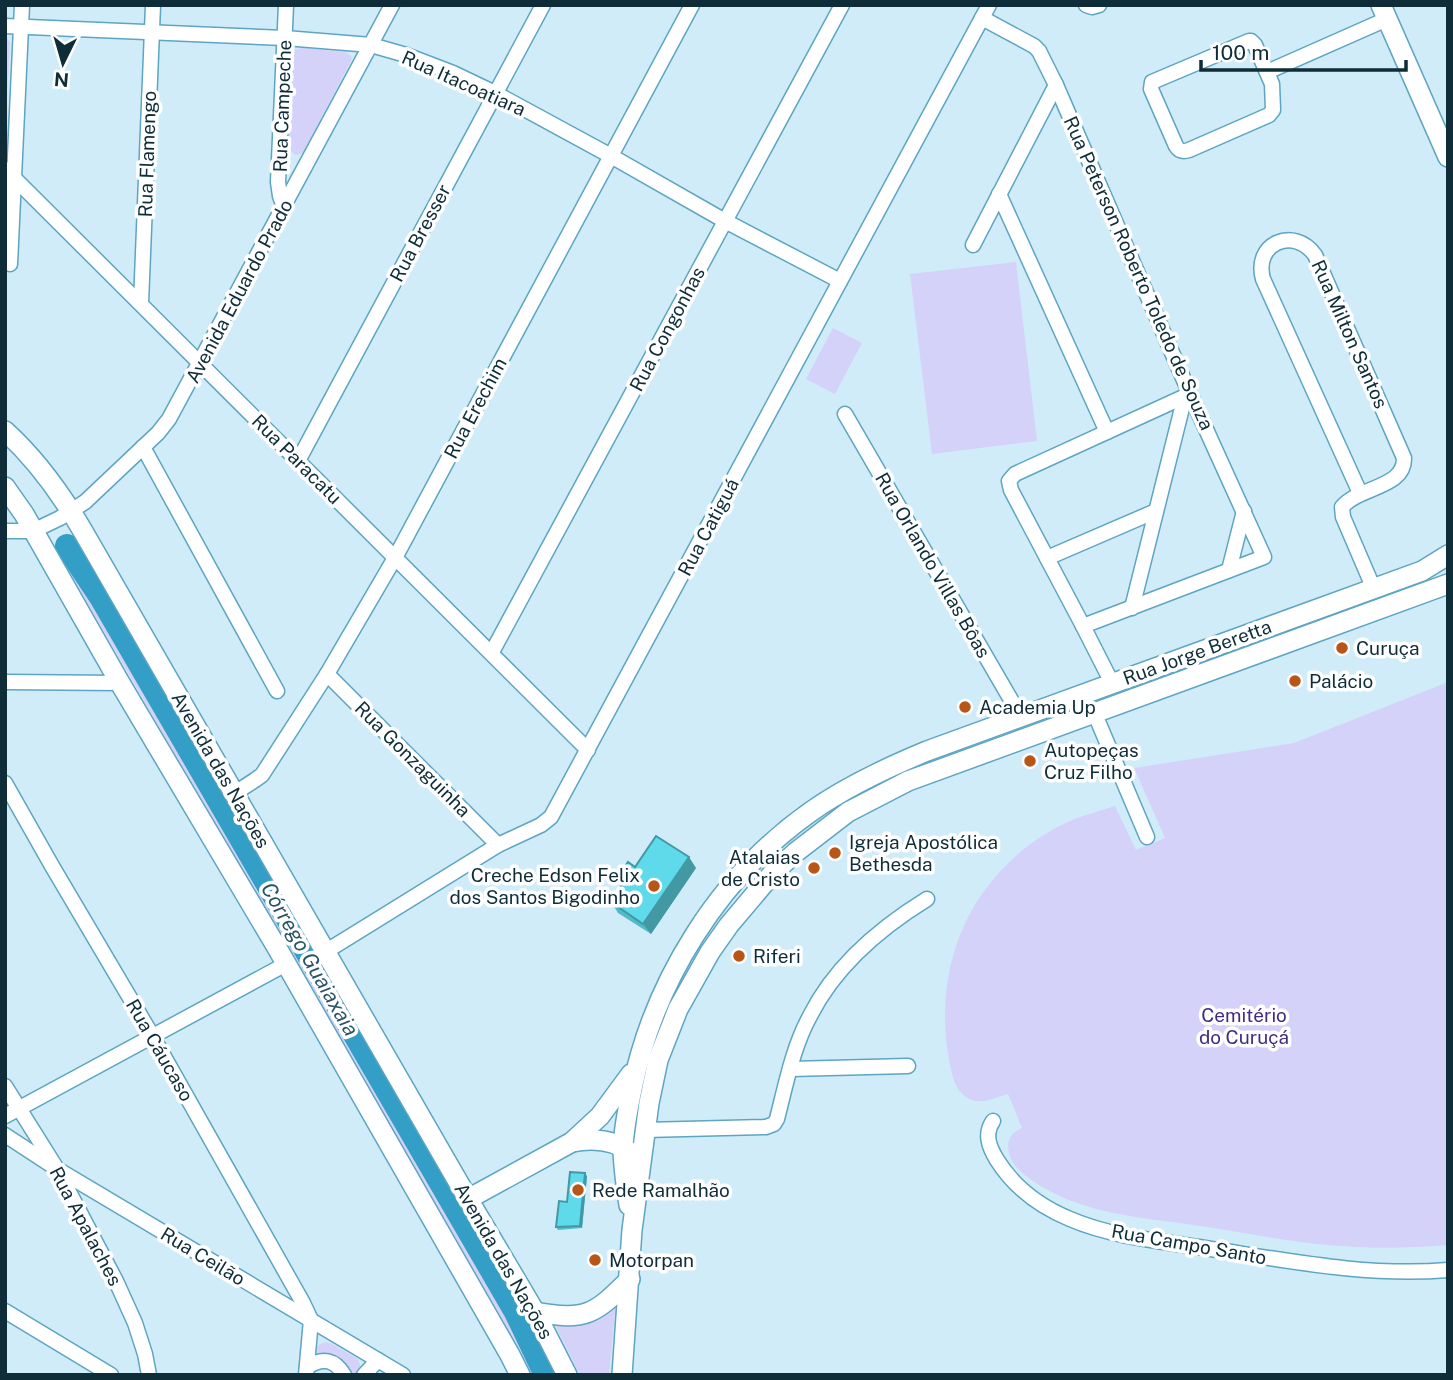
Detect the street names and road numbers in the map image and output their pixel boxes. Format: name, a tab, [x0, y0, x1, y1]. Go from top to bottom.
street label: Rua Campeche	[269, 39, 295, 173]
street label: Rua Itacoatiara	[399, 46, 529, 120]
street label: Rua Flamengo	[134, 90, 160, 218]
street label: Rua Peterson Roberto Toledo de Souza	[1060, 113, 1218, 433]
street label: Rua Bresser	[385, 181, 455, 285]
street label: Avenida Eduardo Prado	[181, 195, 297, 387]
street label: Rua Milton Santos	[1307, 256, 1393, 412]
street label: Rua Congonhas	[625, 263, 709, 395]
street label: Rua Erechim	[439, 354, 511, 462]
street label: Rua Paracatu	[248, 410, 346, 508]
street label: Rua Orlando Villas Bôas	[871, 469, 995, 661]
street label: Rua Catiguá	[673, 475, 743, 579]
street label: Rua Jorge Beretta	[1120, 615, 1274, 689]
street label: Avenida das Nações	[167, 688, 275, 852]
street label: Rua Gonzaguinha	[351, 697, 475, 821]
street label: Rua Cáucaso	[122, 995, 198, 1105]
street label: Rua Apalaches	[45, 1163, 127, 1289]
street label: Avenida das Nações	[450, 1179, 558, 1343]
street label: Rua Campo Santo	[1110, 1220, 1268, 1268]
street label: Rua Ceilão	[157, 1222, 249, 1290]

